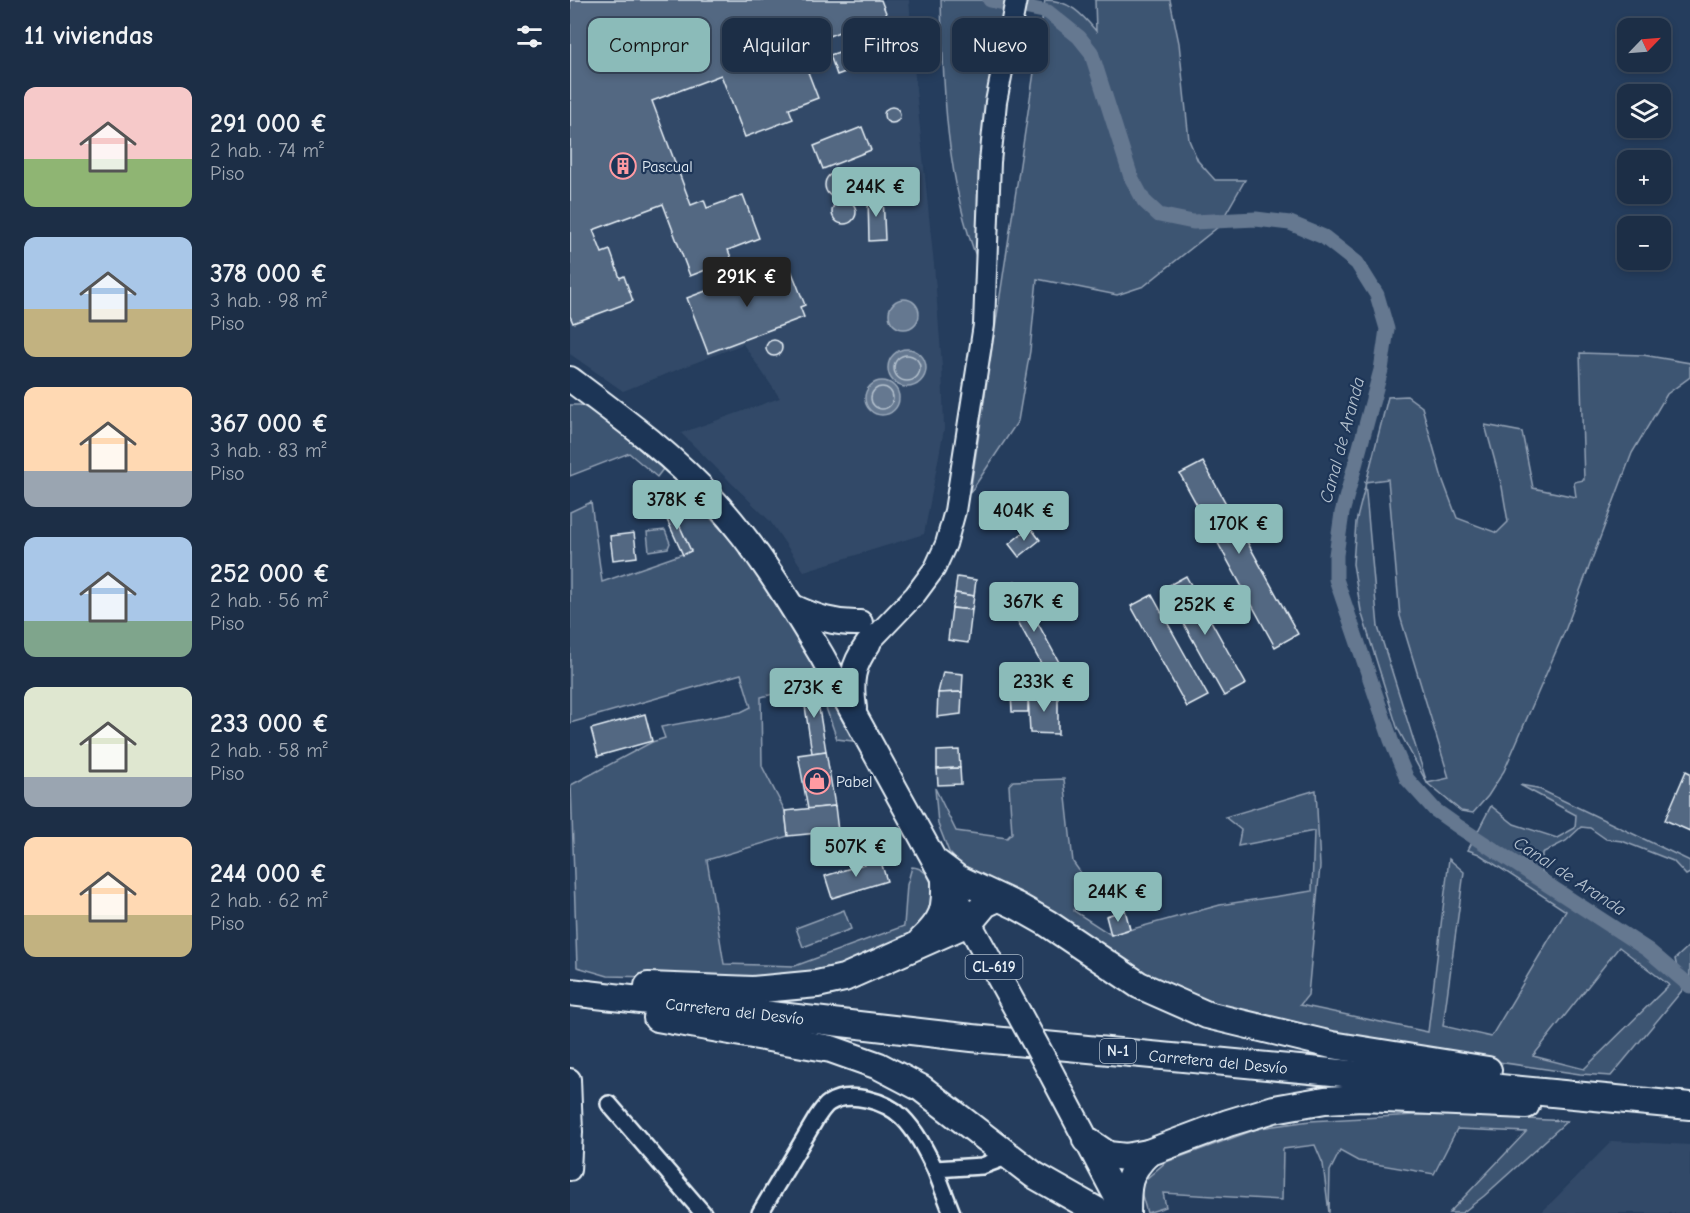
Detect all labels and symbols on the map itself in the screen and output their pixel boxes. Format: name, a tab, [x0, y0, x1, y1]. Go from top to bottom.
north arrow	[1617, 18, 1671, 72]
building icon: Pascual	[608, 151, 638, 181]
place label: Pascual	[642, 158, 693, 176]
pin: 244K €	[827, 167, 925, 218]
pin: 291K €	[698, 257, 796, 308]
water label: Canal de Aranda	[1316, 375, 1369, 505]
pin: 378K €	[628, 480, 726, 531]
pin: 404K €	[975, 491, 1073, 542]
pin: 170K €	[1190, 504, 1288, 555]
pin: 367K €	[985, 582, 1083, 633]
pin: 252K €	[1156, 585, 1254, 636]
pin: 233K €	[995, 662, 1093, 713]
pin: 273K €	[765, 668, 863, 719]
shop icon: Pabel	[802, 766, 832, 796]
place label: Pabel	[836, 773, 873, 791]
pin: 507K €	[807, 827, 905, 878]
water label: Canal de Aranda	[1510, 832, 1630, 920]
pin: 244K €	[1069, 872, 1167, 923]
road number: CL-619	[966, 955, 1022, 979]
street label: Carretera del Desvío	[665, 995, 805, 1029]
road number: N-1	[1100, 1039, 1136, 1063]
street label: Carretera del Desvío	[1148, 1047, 1288, 1078]

